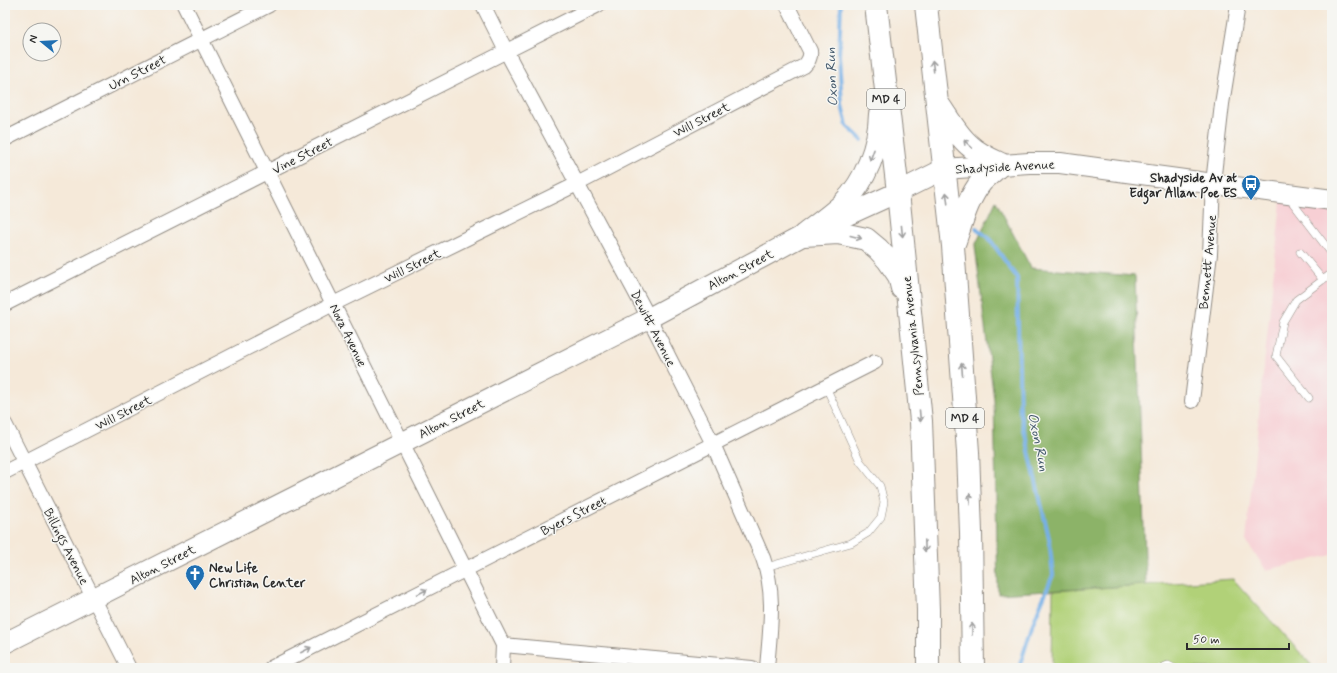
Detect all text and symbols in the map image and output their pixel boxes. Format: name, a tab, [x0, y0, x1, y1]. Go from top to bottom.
north arrow	[22, 22, 62, 62]
text: N	[26, 34, 41, 45]
water label: Oxon Run	[821, 47, 843, 107]
street label: Urn Street	[106, 52, 169, 95]
one-way arrow	[930, 59, 937, 72]
road number: MD 4	[867, 89, 905, 109]
street label: Will Street	[671, 99, 733, 142]
street label: Vine Street	[269, 134, 336, 179]
one-way arrow	[963, 139, 973, 149]
one-way arrow	[868, 148, 876, 160]
street label: Shadyside Avenue	[955, 156, 1055, 179]
place label: Shadyside Av at Edgar Allan Poe ES	[1129, 170, 1237, 205]
bus stop icon: Shadyside Av at Edgar Allan Poe ES	[1240, 173, 1262, 201]
one-way arrow	[943, 192, 951, 205]
street label: Bennett Avenue	[1196, 214, 1221, 310]
one-way arrow	[898, 224, 905, 237]
one-way arrow	[850, 234, 863, 241]
street label: Will Street	[381, 245, 444, 287]
street label: Alton Street	[705, 246, 777, 295]
street label: Pennsylvania Avenue	[899, 275, 928, 396]
street label: Dewitt Avenue	[626, 287, 679, 370]
street label: Nova Avenue	[325, 301, 370, 370]
one-way arrow	[958, 363, 965, 376]
street label: Will Street	[93, 392, 155, 435]
street label: Alton Street	[416, 395, 488, 443]
road number: MD 4	[946, 408, 984, 428]
one-way arrow	[917, 409, 924, 422]
water label: Oxon Run	[1023, 411, 1053, 473]
street label: Byers Street	[538, 492, 610, 540]
one-way arrow	[966, 493, 973, 506]
street label: Billings Avenue	[37, 505, 92, 589]
one-way arrow	[922, 539, 929, 552]
street label: Alton Street	[127, 541, 199, 589]
place label: New Life Christian Center	[209, 560, 306, 592]
church icon: New Life Christian Center	[184, 563, 206, 591]
one-way arrow	[415, 587, 427, 595]
one-way arrow	[968, 623, 976, 636]
scale bar	[1187, 625, 1289, 651]
text: 50 m	[1193, 632, 1220, 648]
one-way arrow	[299, 646, 311, 654]

